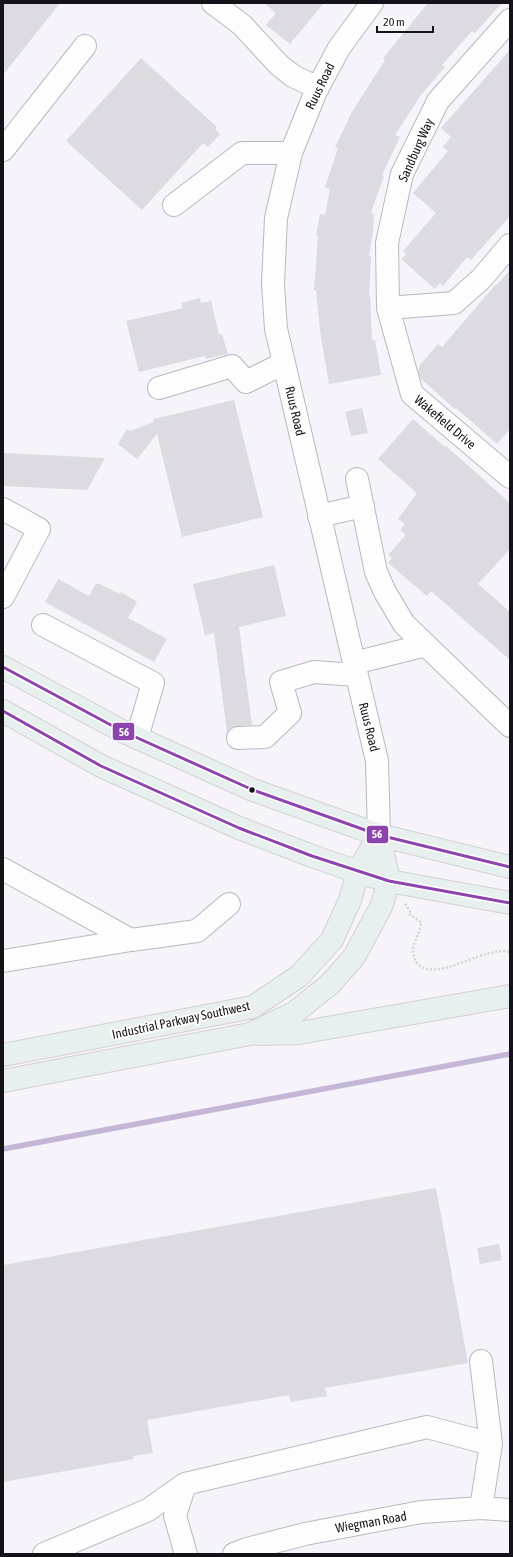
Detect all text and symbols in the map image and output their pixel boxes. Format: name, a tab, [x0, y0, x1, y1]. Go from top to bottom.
scale bar	[377, 8, 433, 34]
text: 20 m	[383, 15, 405, 29]
street label: Ruus Road	[302, 60, 338, 112]
street label: Sandburg Way	[395, 115, 437, 184]
street label: Ruus Road	[282, 385, 308, 437]
street label: Wakefield Drive	[411, 392, 479, 452]
street label: Ruus Road	[356, 701, 382, 753]
line badge: 56	[112, 722, 135, 741]
text: 56	[119, 726, 129, 738]
unlabelled marker	[247, 785, 257, 795]
line badge: 56	[366, 825, 389, 844]
text: 56	[372, 828, 382, 840]
street label: Industrial Parkway Southwest	[111, 998, 252, 1042]
street label: Wiegman Road	[334, 1508, 408, 1536]

